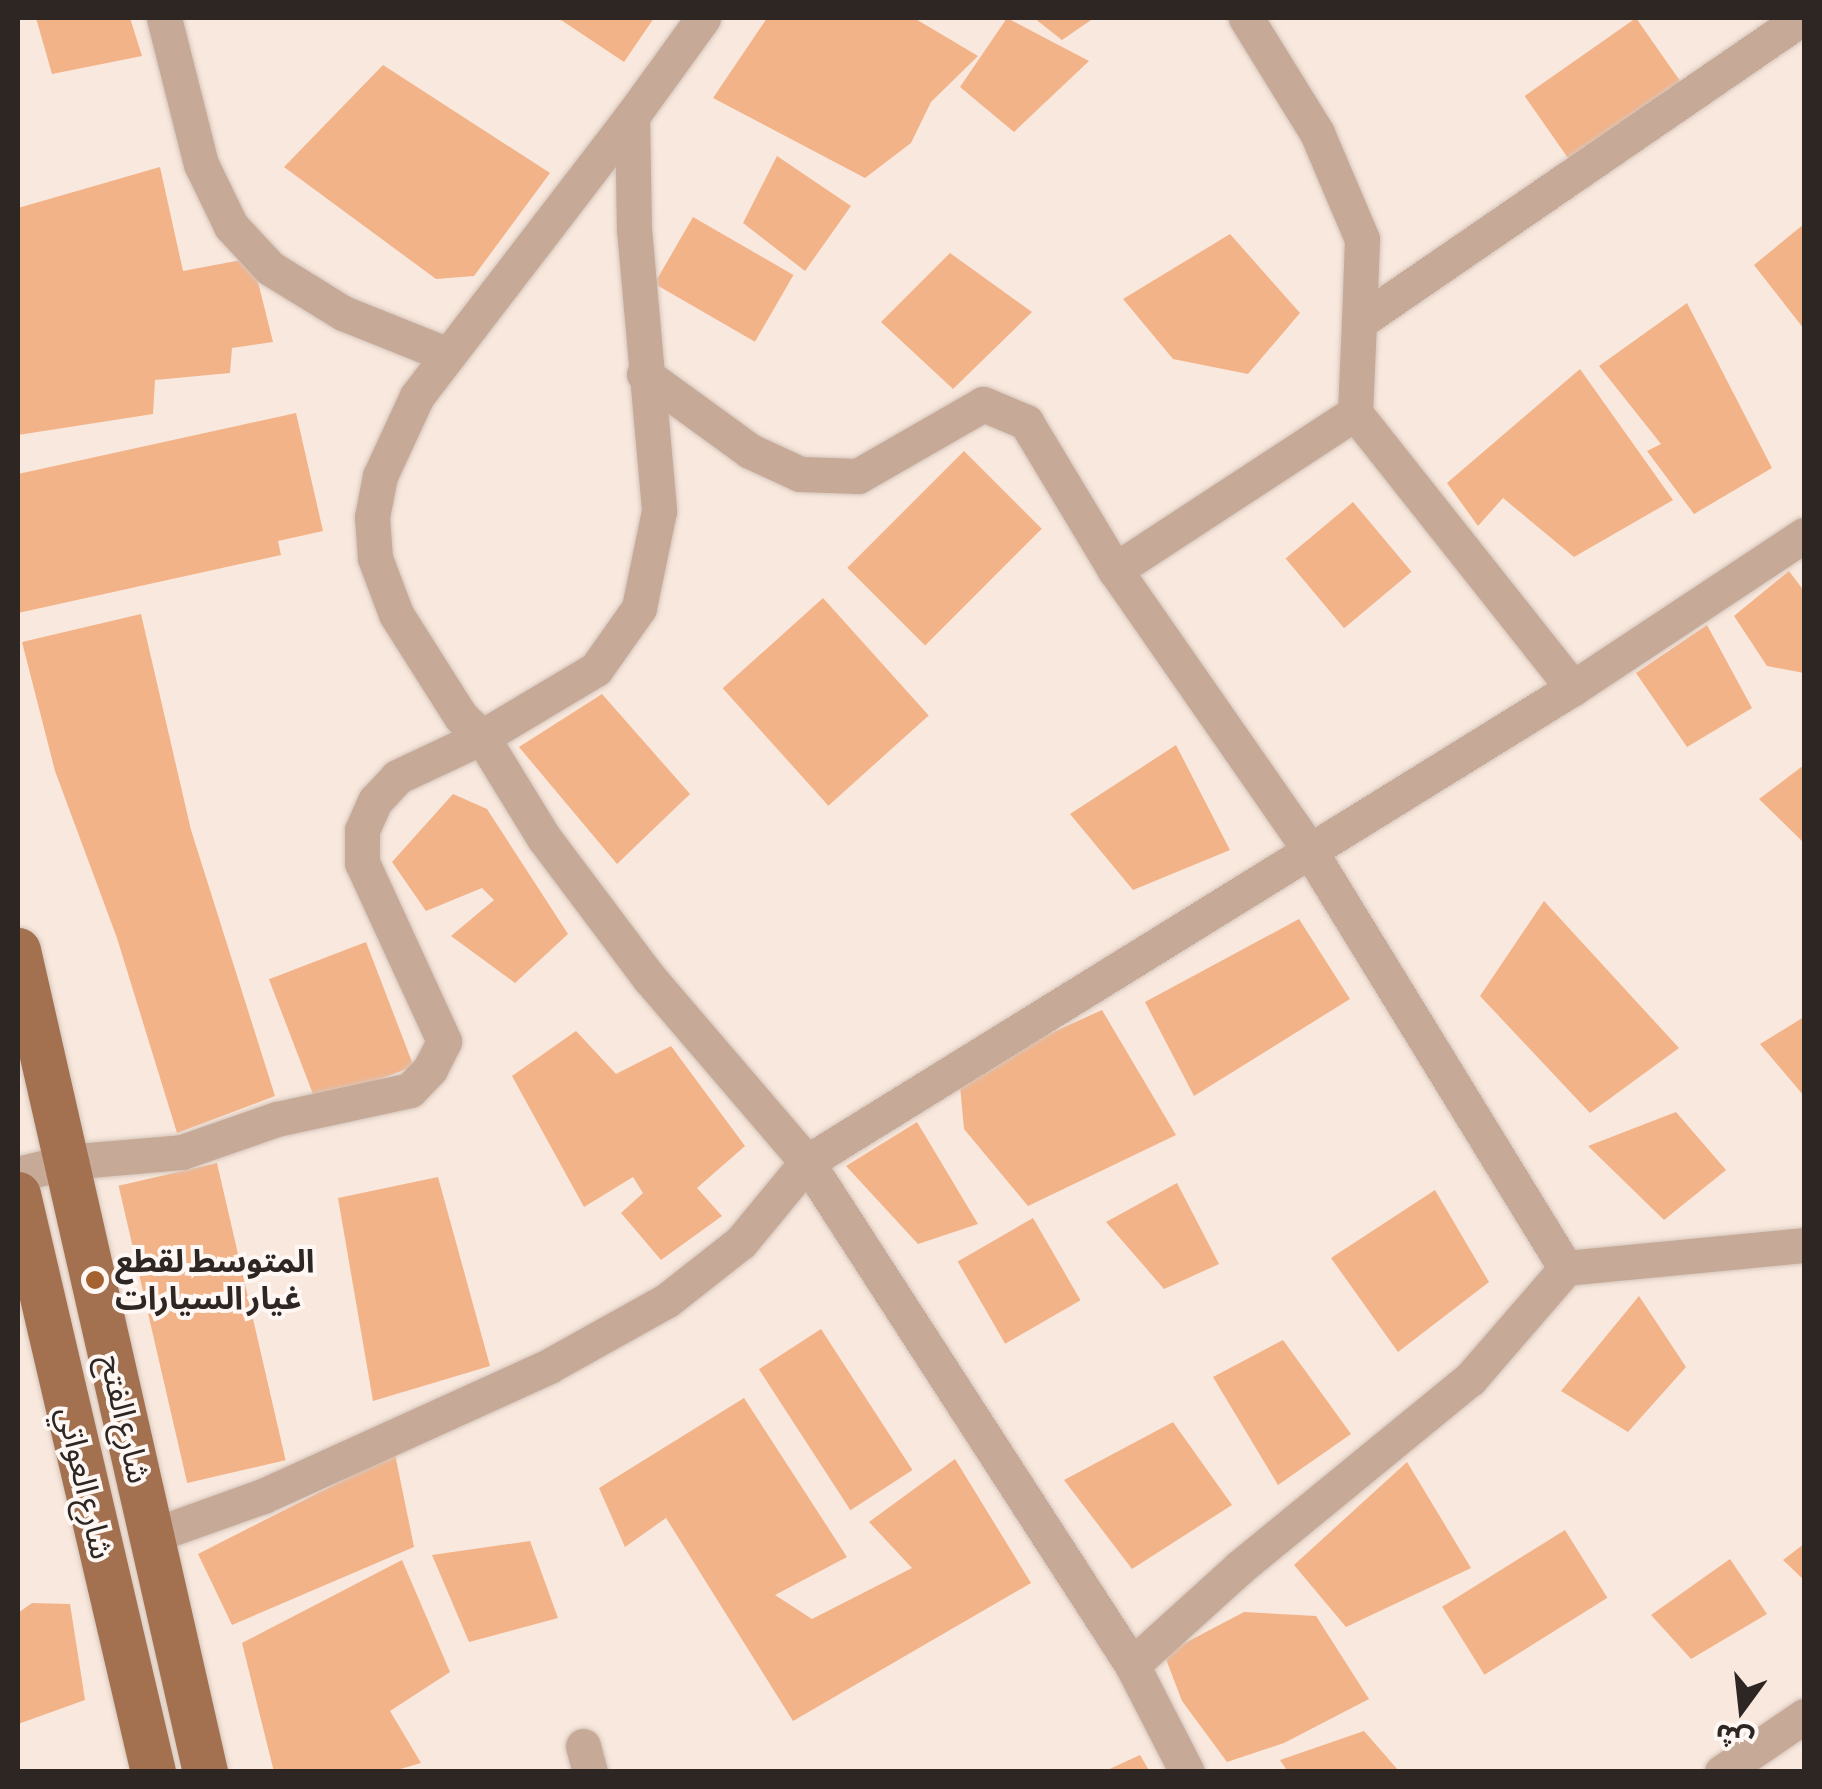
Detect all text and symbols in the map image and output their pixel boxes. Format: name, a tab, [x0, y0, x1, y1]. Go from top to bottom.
place label: المتوسط لقطع غيار السيارات	[115, 1243, 314, 1318]
marker: المتوسط لقطع غيار السيارات	[84, 1269, 106, 1291]
street label: شارع الفتح	[92, 1351, 158, 1487]
street label: شارع العواتي	[49, 1403, 121, 1563]
north arrow	[1692, 1659, 1792, 1759]
text: ش	[1712, 1718, 1757, 1758]

